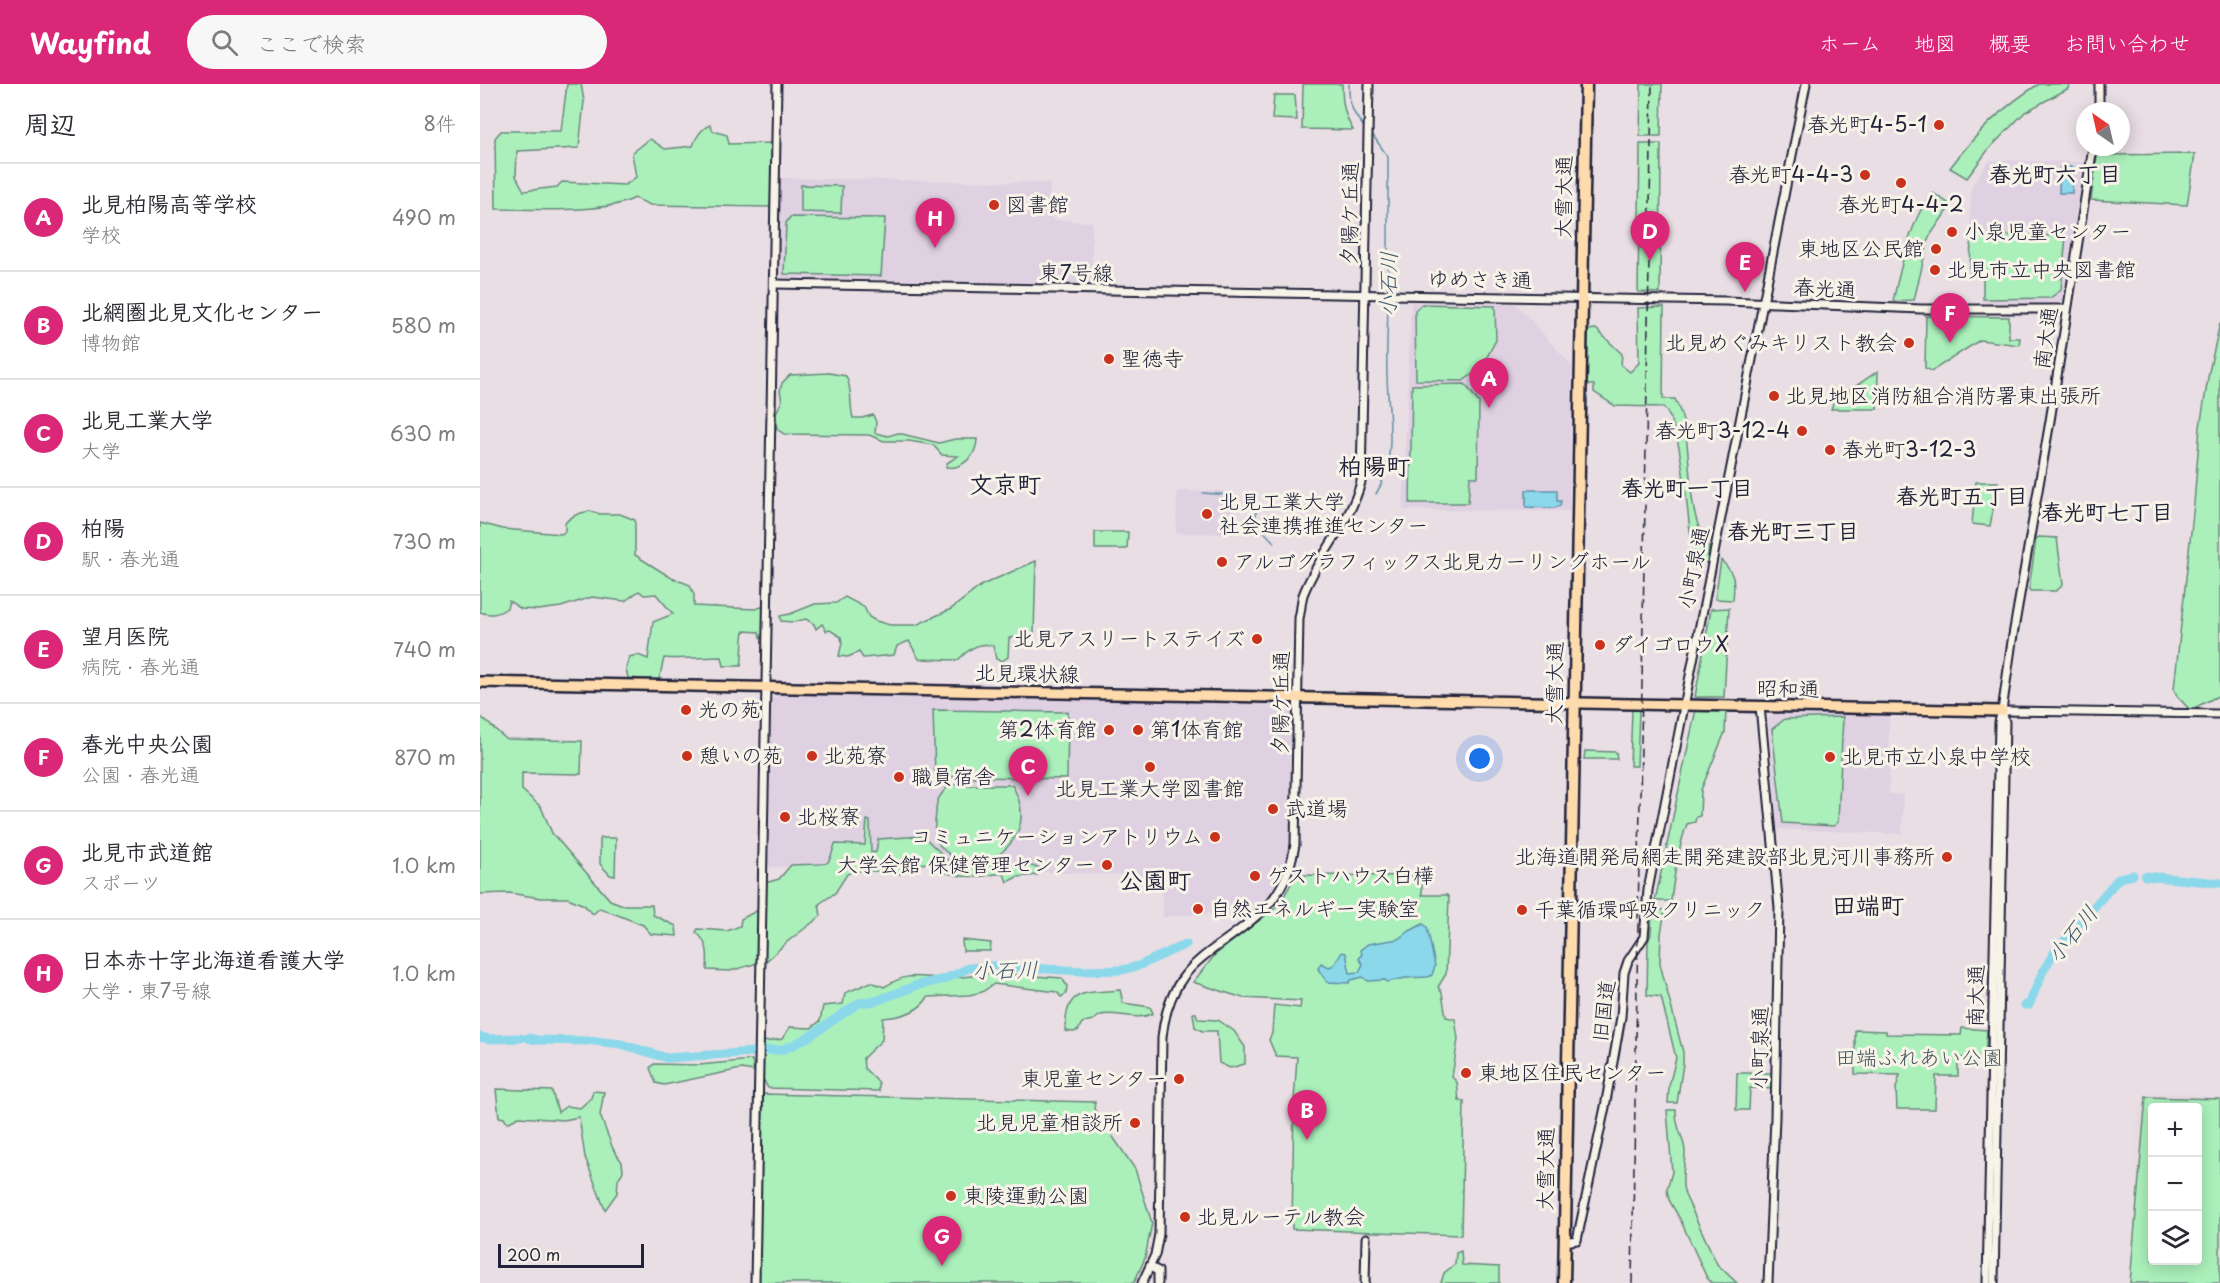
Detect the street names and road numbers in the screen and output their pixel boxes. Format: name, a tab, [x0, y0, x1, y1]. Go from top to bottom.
street label: 大雪大通	[1545, 155, 1579, 239]
street label: 夕陽ケ丘通	[1331, 161, 1365, 267]
street label: 東7号線	[1038, 254, 1114, 288]
street label: ゆめさき通	[1427, 261, 1533, 295]
street label: 春光通	[1793, 269, 1857, 305]
street label: 南大通	[2024, 304, 2064, 371]
street label: 小町泉通	[1668, 523, 1716, 612]
street label: 大雪大通	[1536, 641, 1570, 725]
street label: 夕陽ケ丘通	[1262, 650, 1296, 756]
street label: 北見環状線	[974, 655, 1080, 689]
street label: 昭和通	[1756, 670, 1820, 704]
street label: 南大通	[1957, 964, 1991, 1028]
street label: 旧国道	[1582, 978, 1622, 1044]
street label: 小町泉通	[1741, 1006, 1775, 1090]
street label: 大雪大通	[1527, 1127, 1561, 1211]

